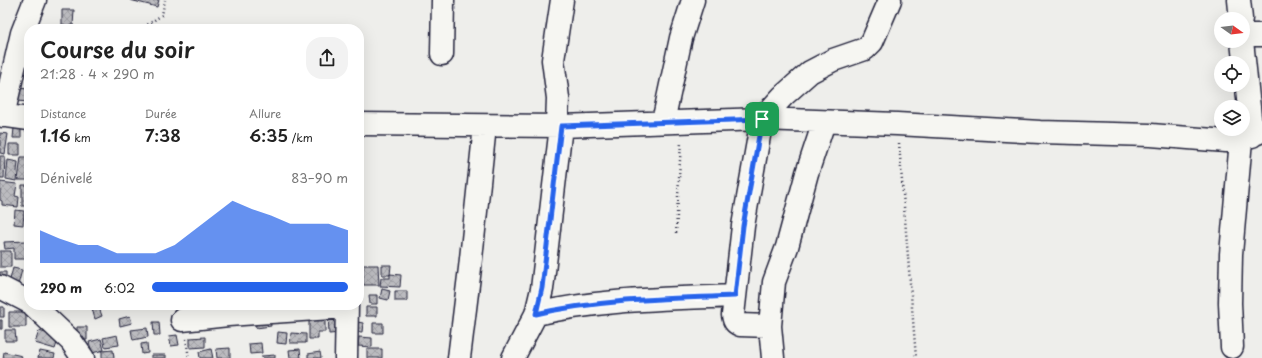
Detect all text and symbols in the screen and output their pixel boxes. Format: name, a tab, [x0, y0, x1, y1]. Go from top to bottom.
north arrow	[1214, 12, 1250, 48]
map controls	[1214, 12, 1250, 136]
text: Course du soir	[40, 32, 195, 65]
button: share	[306, 37, 348, 79]
button: locate	[1214, 56, 1250, 92]
text: 21:28 · 4 × 290 m	[40, 64, 155, 83]
button: layers	[1214, 100, 1250, 136]
pin	[745, 102, 779, 136]
text: Distance	[40, 105, 86, 122]
text: Durée	[145, 105, 177, 122]
text: Allure	[249, 105, 281, 122]
icon: arrive	[751, 108, 773, 130]
text: 1.16	[40, 122, 71, 148]
text: 7:38	[145, 122, 181, 148]
text: 6:35	[249, 122, 288, 148]
text: km	[71, 129, 91, 146]
text: /km	[288, 129, 313, 146]
text: Dénivelé	[40, 168, 93, 187]
text: 83–90 m	[291, 168, 348, 187]
text: 290 m	[40, 278, 82, 297]
text: 6:02	[104, 278, 135, 297]

